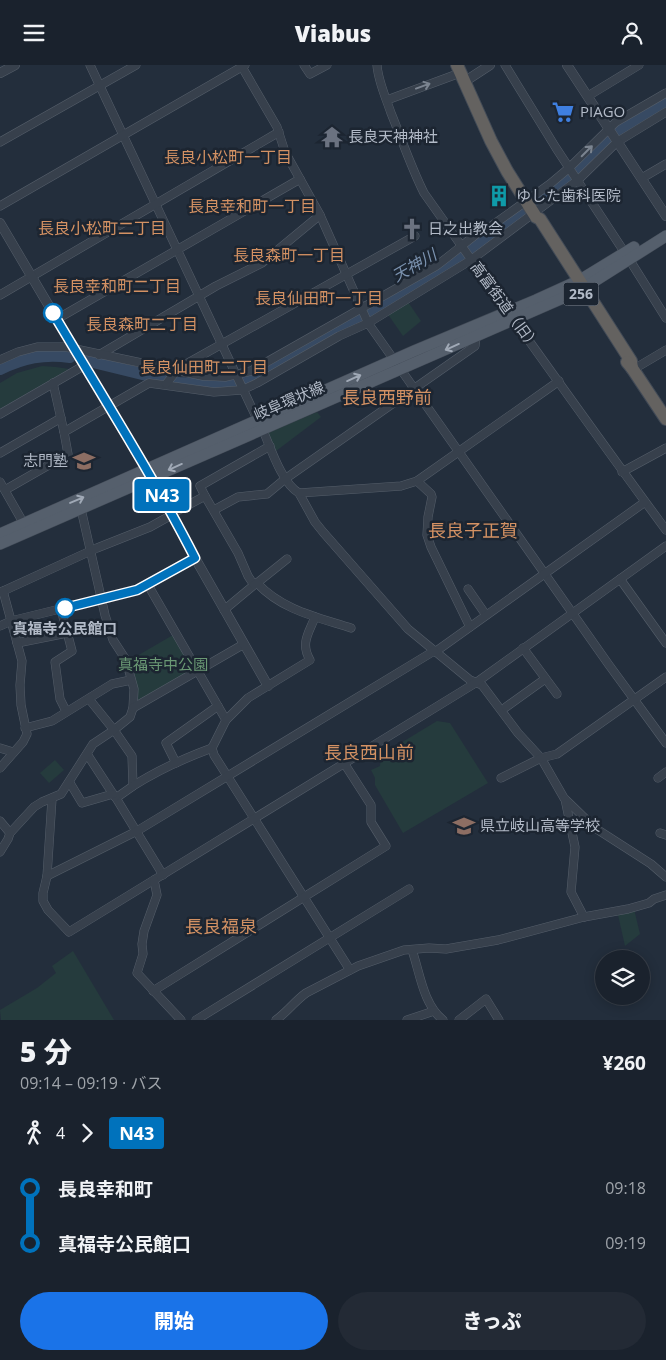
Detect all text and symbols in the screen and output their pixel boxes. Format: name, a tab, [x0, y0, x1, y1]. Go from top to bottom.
text: Viabus	[295, 18, 371, 48]
icon: menu	[20, 19, 48, 47]
icon: person	[618, 19, 646, 47]
one-way arrow	[415, 81, 431, 90]
supermarket icon: PIAGO	[550, 99, 576, 125]
place label: PIAGO	[580, 101, 625, 121]
temple icon: 長良天神神社	[319, 124, 345, 150]
place label: 長良天神神社	[348, 126, 438, 146]
one-way arrow	[580, 145, 593, 157]
district label: 長良小松町一丁目	[164, 146, 292, 168]
building icon: ゆした歯科医院	[486, 183, 512, 209]
place label: ゆした歯科医院	[516, 185, 621, 205]
district label: 長良幸和町一丁目	[188, 195, 316, 217]
church icon: 日之出教会	[399, 216, 425, 242]
district label: 長良小松町二丁目	[38, 217, 166, 239]
place label: 日之出教会	[428, 218, 503, 238]
water label: 天神川	[388, 242, 442, 287]
district label: 長良森町一丁目	[233, 244, 345, 266]
street label: 高富街道（旧）	[467, 257, 545, 354]
district label: 長良幸和町二丁目	[53, 275, 181, 297]
road number: 256	[564, 283, 598, 305]
district label: 長良仙田町一丁目	[255, 287, 383, 309]
unlabelled marker	[43, 303, 63, 323]
district label: 長良森町二丁目	[86, 313, 198, 335]
one-way arrow	[445, 342, 460, 352]
district label: 長良仙田町二丁目	[140, 356, 268, 378]
one-way arrow	[346, 373, 361, 383]
street label: 岐阜環状線	[250, 376, 327, 424]
district label: 長良西野前	[342, 385, 432, 409]
school or university icon: 志門塾	[71, 448, 97, 474]
place label: 志門塾	[23, 450, 68, 470]
one-way arrow	[168, 463, 183, 473]
line badge: N43	[133, 479, 191, 511]
text: N43	[144, 483, 180, 507]
one-way arrow	[69, 495, 84, 505]
district label: 長良子正賀	[428, 518, 518, 542]
marker: 真福寺公民館口	[55, 598, 75, 618]
place label: 真福寺公民館口	[12, 618, 118, 638]
park label: 真福寺中公園	[118, 654, 208, 674]
district label: 長良西山前	[324, 740, 414, 764]
school or university icon: 県立岐山高等学校	[451, 813, 477, 839]
place label: 県立岐山高等学校	[480, 815, 600, 835]
district label: 長良福泉	[185, 914, 257, 938]
map controls	[595, 950, 650, 1005]
button: layers	[595, 950, 650, 1005]
text: 5 分	[20, 1032, 72, 1070]
text: ¥260	[603, 1050, 646, 1076]
text: 09:14 – 09:19 · バス	[20, 1072, 162, 1094]
icon: walk	[20, 1119, 48, 1147]
icon: forward	[73, 1119, 101, 1147]
text: N43	[119, 1121, 154, 1145]
text: 4	[56, 1122, 65, 1144]
text: 長良幸和町	[58, 1176, 153, 1202]
text: 09:18	[605, 1177, 646, 1199]
text: 真福寺公民館口	[58, 1231, 191, 1257]
text: 09:19	[605, 1232, 646, 1254]
button: 開始	[20, 1292, 328, 1350]
button: きっぷ	[338, 1292, 646, 1350]

